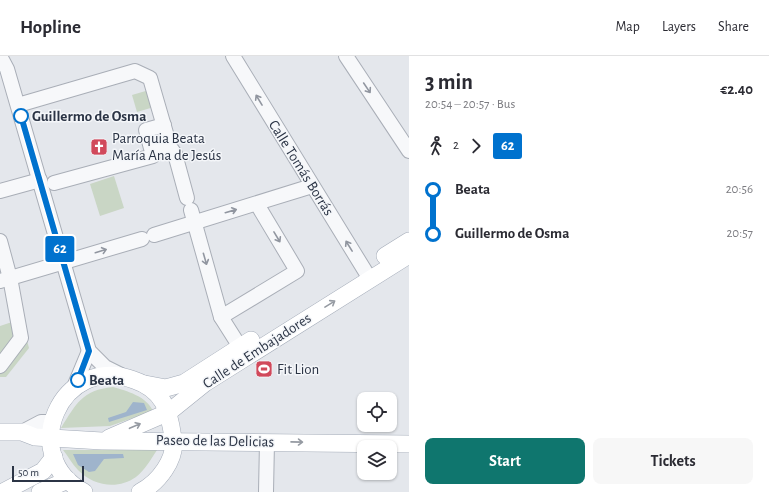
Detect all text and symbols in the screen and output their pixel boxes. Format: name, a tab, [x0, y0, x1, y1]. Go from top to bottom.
text: Hopline	[20, 18, 81, 37]
text: Map	[615, 20, 640, 34]
text: Layers	[662, 20, 696, 34]
text: Share	[718, 20, 749, 34]
text: 3 min	[425, 71, 473, 93]
text: €2.40	[720, 82, 753, 97]
one-way arrow	[363, 83, 371, 94]
one-way arrow	[255, 95, 263, 106]
text: 20:54 – 20:57 · Bus	[425, 98, 515, 111]
marker: Guillermo de Osma	[13, 108, 29, 124]
place label: Guillermo de Osma	[32, 109, 146, 124]
street label: Calle Tomás Borrás	[266, 118, 336, 218]
place label: Parroquia Beata María Ana de Jesús	[112, 131, 221, 163]
icon: walk	[425, 135, 447, 157]
icon: forward	[465, 135, 487, 157]
church icon: Parroquia Beata María Ana de Jesús	[89, 137, 109, 157]
text: 2	[453, 139, 459, 152]
text: 62	[501, 139, 514, 153]
text: Beata	[455, 182, 490, 197]
text: 20:56	[726, 183, 753, 196]
one-way arrow	[225, 207, 238, 214]
text: Guillermo de Osma	[455, 226, 569, 241]
text: 20:57	[726, 227, 753, 240]
one-way arrow	[274, 231, 282, 243]
line badge: 62	[42, 236, 78, 262]
one-way arrow	[345, 241, 353, 252]
text: 62	[53, 242, 67, 256]
one-way arrow	[94, 247, 107, 254]
one-way arrow	[202, 253, 209, 266]
one-way arrow	[324, 300, 336, 308]
street label: Calle de Embajadores	[200, 311, 314, 391]
sports icon: Fit Lion	[254, 359, 274, 379]
place label: Fit Lion	[277, 362, 319, 377]
marker: Beata	[70, 372, 86, 388]
place label: Beata	[89, 373, 124, 388]
map controls	[357, 392, 397, 480]
button: locate	[357, 392, 397, 432]
one-way arrow	[129, 422, 141, 430]
street label: Paseo de las Delicias	[156, 432, 274, 450]
one-way arrow	[290, 438, 303, 446]
button: Start	[425, 438, 585, 484]
button: Tickets	[593, 438, 753, 484]
button: layers	[357, 440, 397, 480]
scale bar	[12, 464, 84, 483]
text: 50 m	[18, 467, 39, 478]

